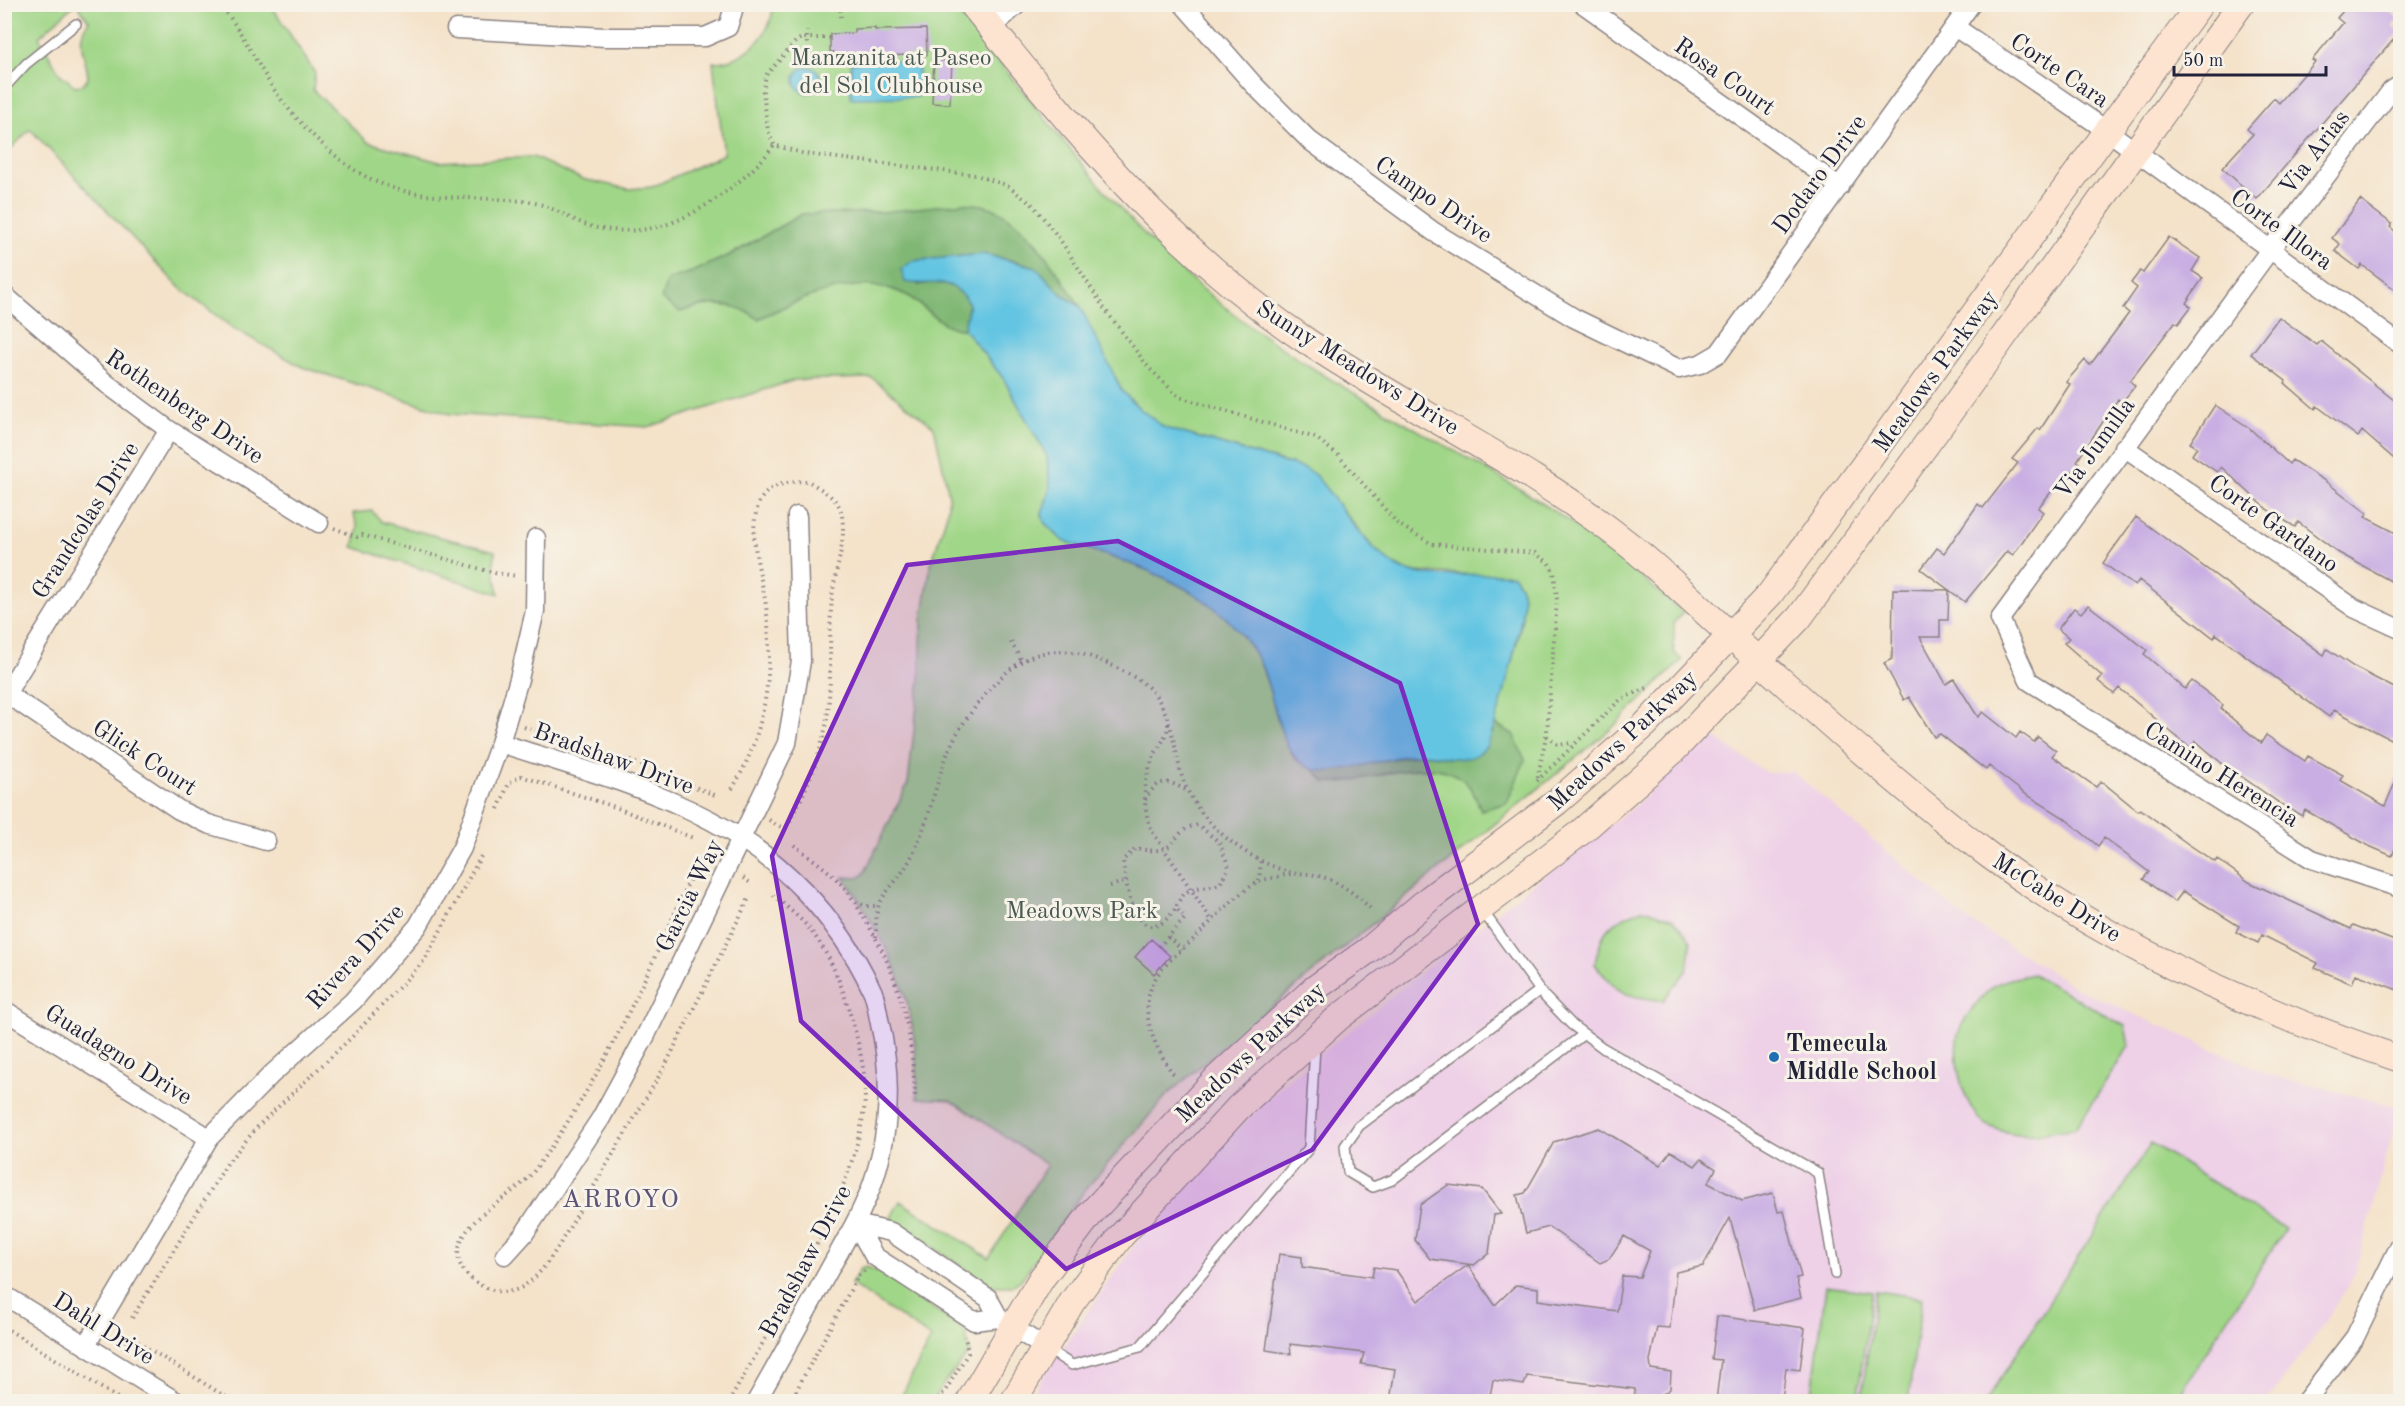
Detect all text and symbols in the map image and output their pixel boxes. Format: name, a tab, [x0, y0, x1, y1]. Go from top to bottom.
street label: Corte Cara	[2005, 30, 2113, 113]
street label: Rosa Court	[1669, 34, 1779, 121]
scale bar	[2174, 39, 2326, 77]
park label: Manzanita at Paseo del Sol Clubhouse	[790, 47, 992, 99]
text: 50 m	[2183, 52, 2223, 70]
street label: Via Arias	[2276, 106, 2355, 200]
street label: Dodaro Drive	[1769, 111, 1872, 239]
street label: Campo Drive	[1370, 153, 1496, 249]
street label: Corte Illora	[2225, 186, 2337, 276]
street label: Meadows Parkway	[1870, 286, 2004, 458]
street label: Sunny Meadows Drive	[1252, 297, 1462, 441]
street label: Rothenberg Drive	[100, 346, 267, 469]
street label: Via Jumilla	[2051, 394, 2140, 504]
street label: Grandcolas Drive	[29, 438, 145, 604]
street label: Corte Gardano	[2204, 471, 2342, 578]
street label: Meadows Parkway	[1544, 666, 1703, 816]
street label: Glick Court	[87, 716, 200, 801]
street label: Camino Herencia	[2139, 718, 2303, 833]
street label: Bradshaw Drive	[530, 720, 697, 800]
street label: Garcia Way	[653, 835, 729, 956]
street label: McCabe Drive	[1988, 850, 2124, 948]
street label: Rivera Drive	[303, 900, 410, 1015]
park label: Meadows Park	[1006, 900, 1158, 924]
street label: Meadows Parkway	[1172, 978, 1331, 1128]
street label: Guadagno Drive	[40, 1001, 196, 1111]
place label: Temecula Middle School	[1786, 1033, 1937, 1085]
marker: Temecula Middle School	[1767, 1050, 1781, 1064]
street label: Bradshaw Drive	[757, 1182, 857, 1342]
district label: ARROYO	[562, 1187, 680, 1213]
street label: Dahl Drive	[48, 1289, 158, 1370]

